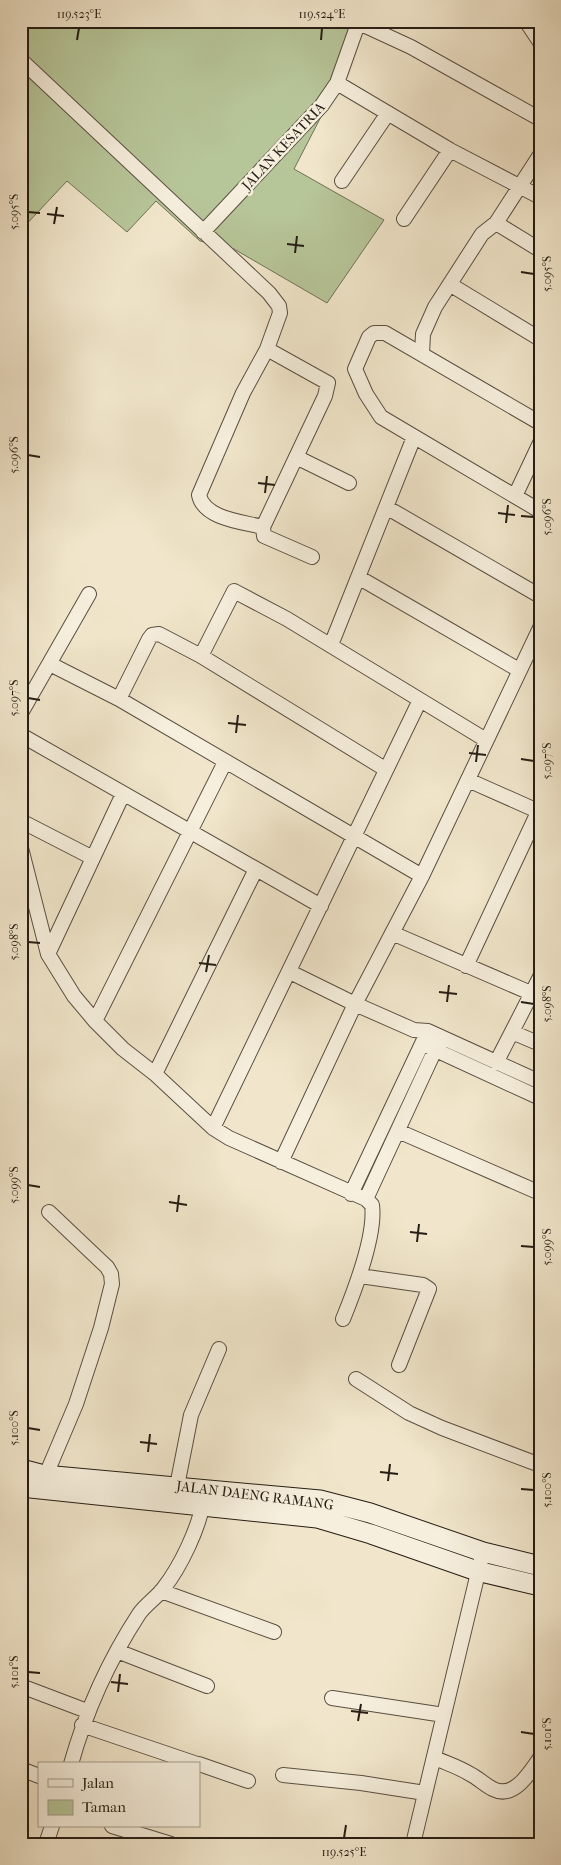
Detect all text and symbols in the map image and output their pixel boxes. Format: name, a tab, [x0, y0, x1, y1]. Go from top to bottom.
text: 119.523°E	[57, 7, 101, 21]
text: 119.524°E	[299, 7, 345, 21]
street label: JALAN KESATRIA	[237, 98, 329, 195]
text: 5.095°S	[7, 194, 21, 230]
text: 5.095°S	[540, 256, 554, 292]
text: 5.096°S	[7, 436, 21, 474]
text: 5.096°S	[540, 498, 554, 536]
text: 5.097°S	[7, 680, 21, 716]
text: 5.097°S	[540, 743, 554, 779]
text: 5.098°S	[7, 923, 21, 961]
text: 5.098°S	[540, 985, 554, 1023]
text: 5.099°S	[7, 1166, 21, 1204]
text: 5.099°S	[540, 1228, 554, 1266]
text: 5.100°S	[7, 1410, 21, 1446]
text: 5.100°S	[540, 1472, 554, 1508]
street label: JALAN DAENG RAMANG	[174, 1477, 335, 1514]
text: 5.101°S	[7, 1655, 21, 1689]
text: 5.101°S	[540, 1717, 554, 1751]
legend	[38, 1762, 200, 1828]
text: Jalan	[81, 1774, 114, 1792]
text: Taman	[82, 1798, 126, 1816]
text: 119.525°E	[322, 1845, 366, 1859]

